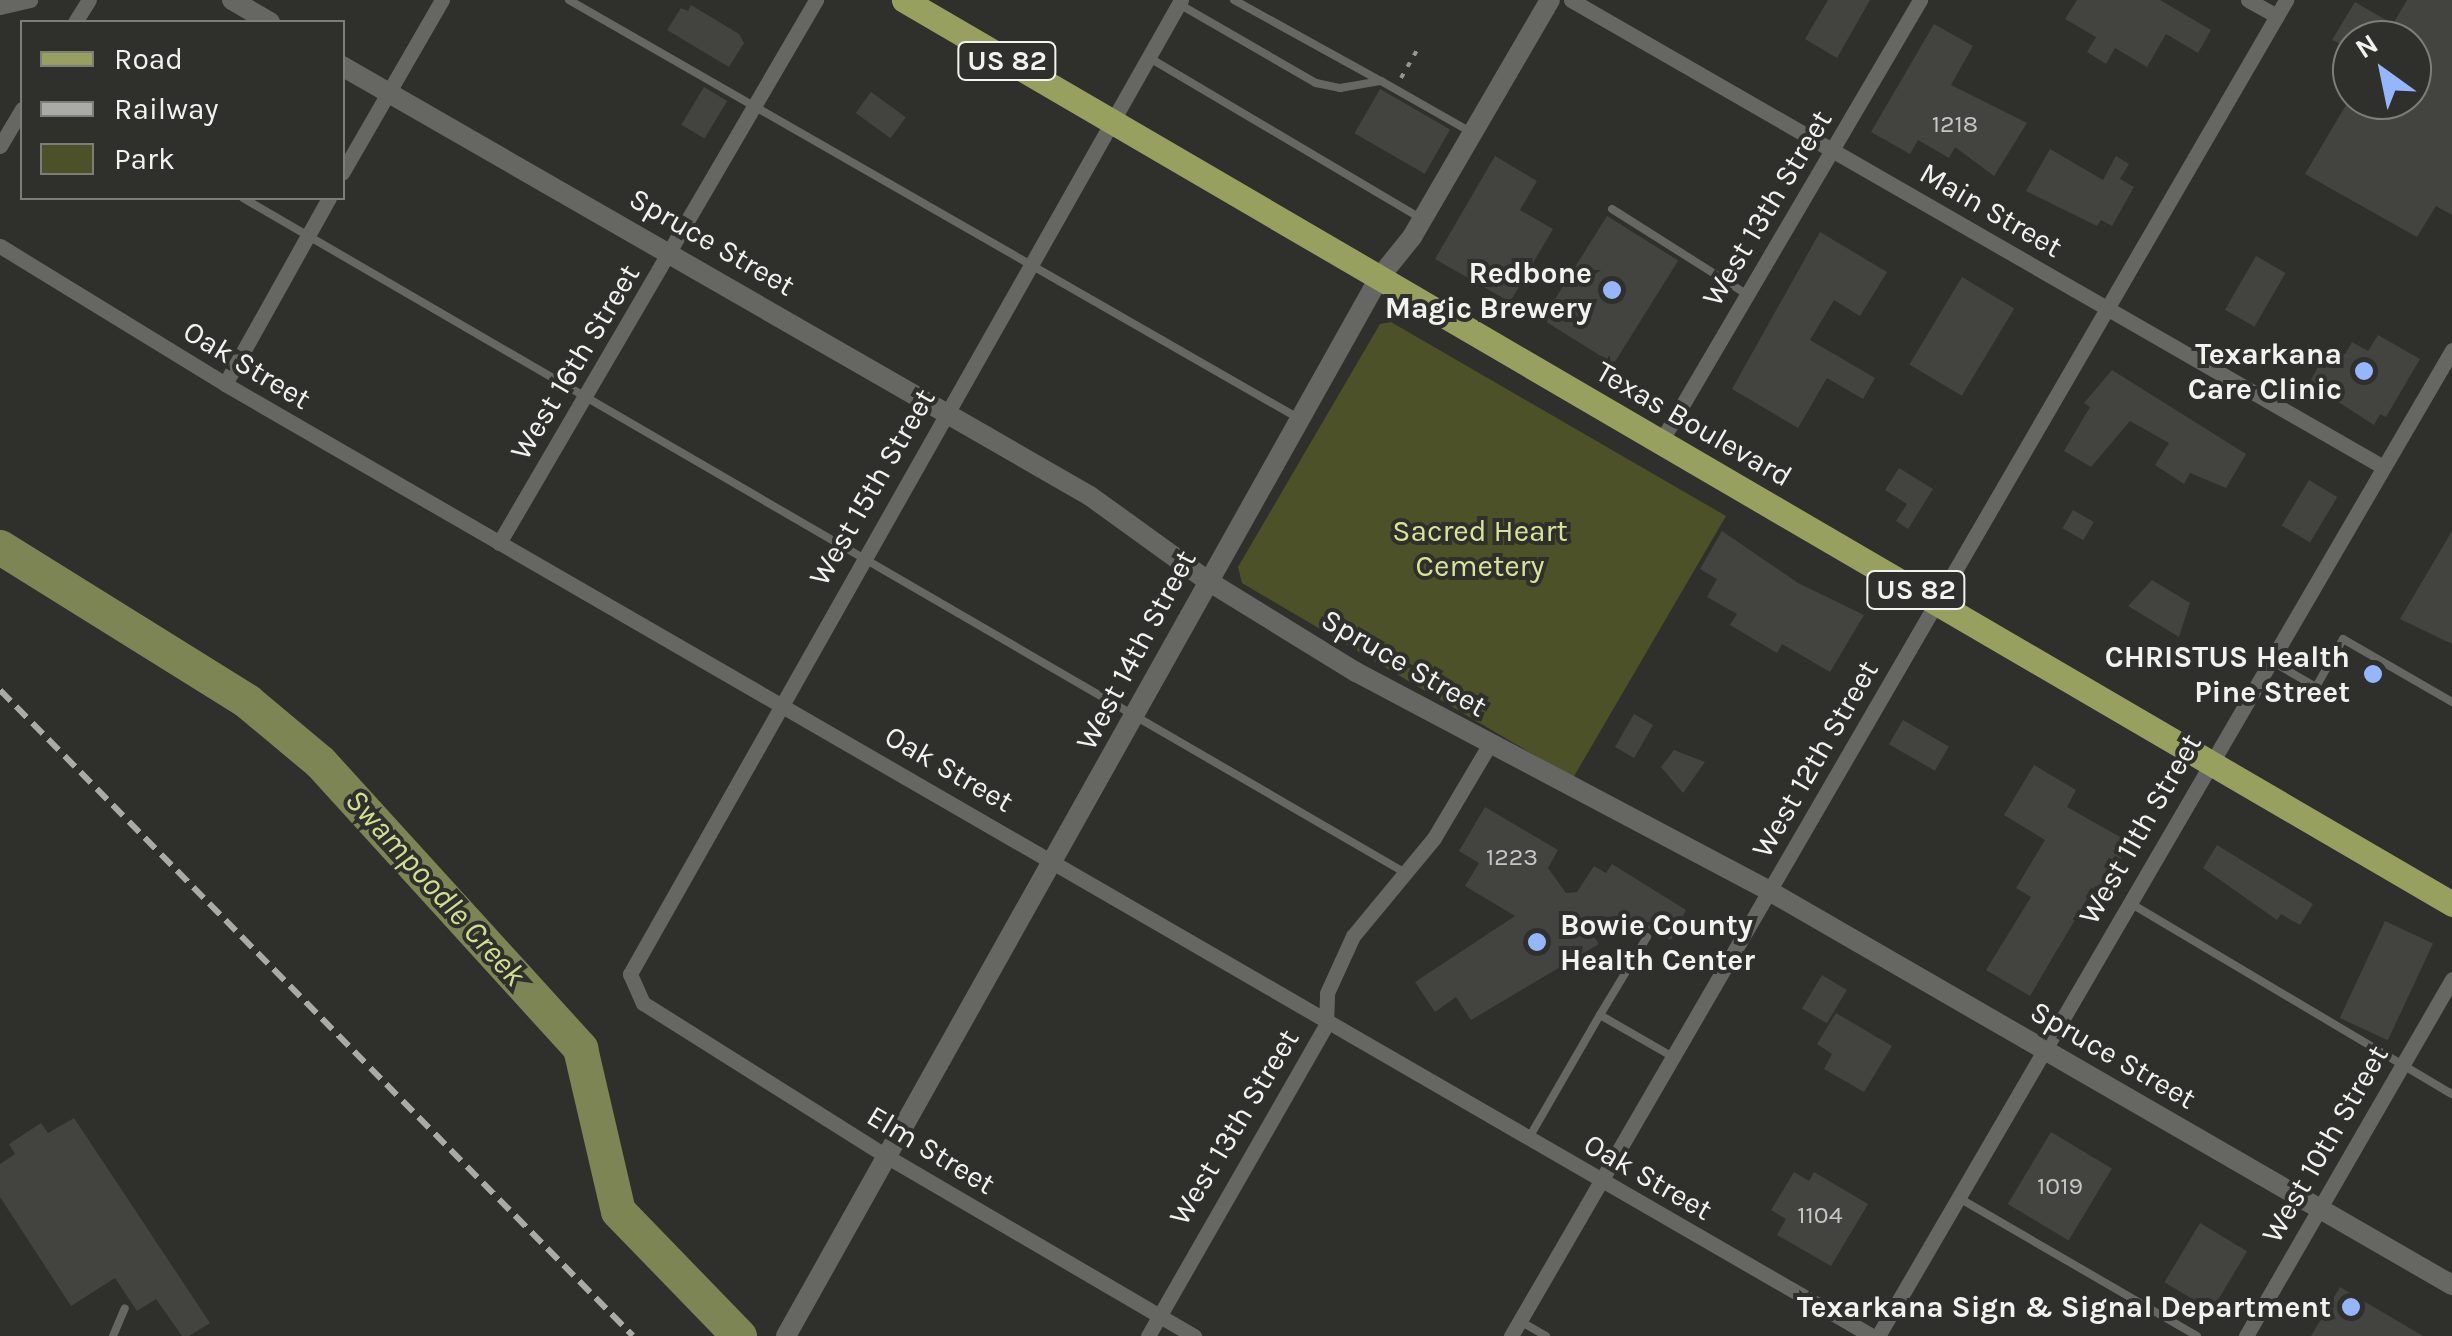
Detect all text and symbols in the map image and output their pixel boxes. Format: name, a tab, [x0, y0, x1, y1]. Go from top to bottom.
legend	[20, 20, 345, 200]
north arrow	[2332, 20, 2432, 120]
text: N	[2349, 27, 2384, 65]
road number: US 82	[957, 38, 1057, 84]
text: Road	[114, 41, 183, 77]
text: Railway	[114, 91, 218, 127]
street label: West 13th Street	[1694, 104, 1840, 312]
house number: 1218	[1932, 109, 1978, 139]
text: Park	[114, 141, 175, 177]
street label: Main Street	[1913, 155, 2069, 265]
street label: Spruce Street	[623, 180, 801, 304]
place label: Redbone Magic Brewery	[1385, 255, 1592, 326]
street label: West 16th Street	[503, 258, 647, 466]
marker: Redbone Magic Brewery	[1601, 279, 1623, 301]
street label: Oak Street	[177, 313, 317, 417]
place label: Texarkana Care Clinic	[2188, 336, 2342, 406]
street label: Texas Boulevard	[1590, 353, 1798, 495]
marker: Texarkana Care Clinic	[2351, 358, 2377, 384]
street label: West 15th Street	[801, 382, 943, 592]
park label: Sacred Heart Cemetery	[1392, 513, 1568, 584]
street label: West 14th Street	[1068, 544, 1204, 756]
road number: US 82	[1866, 567, 1966, 613]
street label: Spruce Street	[1315, 601, 1493, 725]
place label: CHRISTUS Health Pine Street	[2105, 639, 2350, 710]
street label: West 12th Street	[1744, 654, 1886, 864]
marker: CHRISTUS Health Pine Street	[2360, 661, 2386, 687]
street label: Oak Street	[878, 718, 1020, 820]
street label: West 11th Street	[2071, 727, 2209, 931]
water label: Swampoodle Creek	[337, 782, 533, 994]
house number: 1223	[1486, 842, 1538, 872]
place label: Bowie County Health Center	[1560, 907, 1755, 978]
marker: Bowie County Health Center	[1524, 929, 1550, 955]
street label: Spruce Street	[2024, 993, 2202, 1117]
street label: West 13th Street	[1161, 1023, 1307, 1231]
street label: West 10th Street	[2254, 1039, 2396, 1249]
street label: Elm Street	[861, 1098, 1001, 1202]
street label: Oak Street	[1577, 1126, 1719, 1228]
house number: 1019	[2037, 1171, 2083, 1201]
house number: 1104	[1797, 1200, 1843, 1230]
place label: Texarkana Sign & Signal Department	[1797, 1289, 2331, 1325]
marker: Texarkana Sign & Signal Department	[2340, 1296, 2362, 1318]

